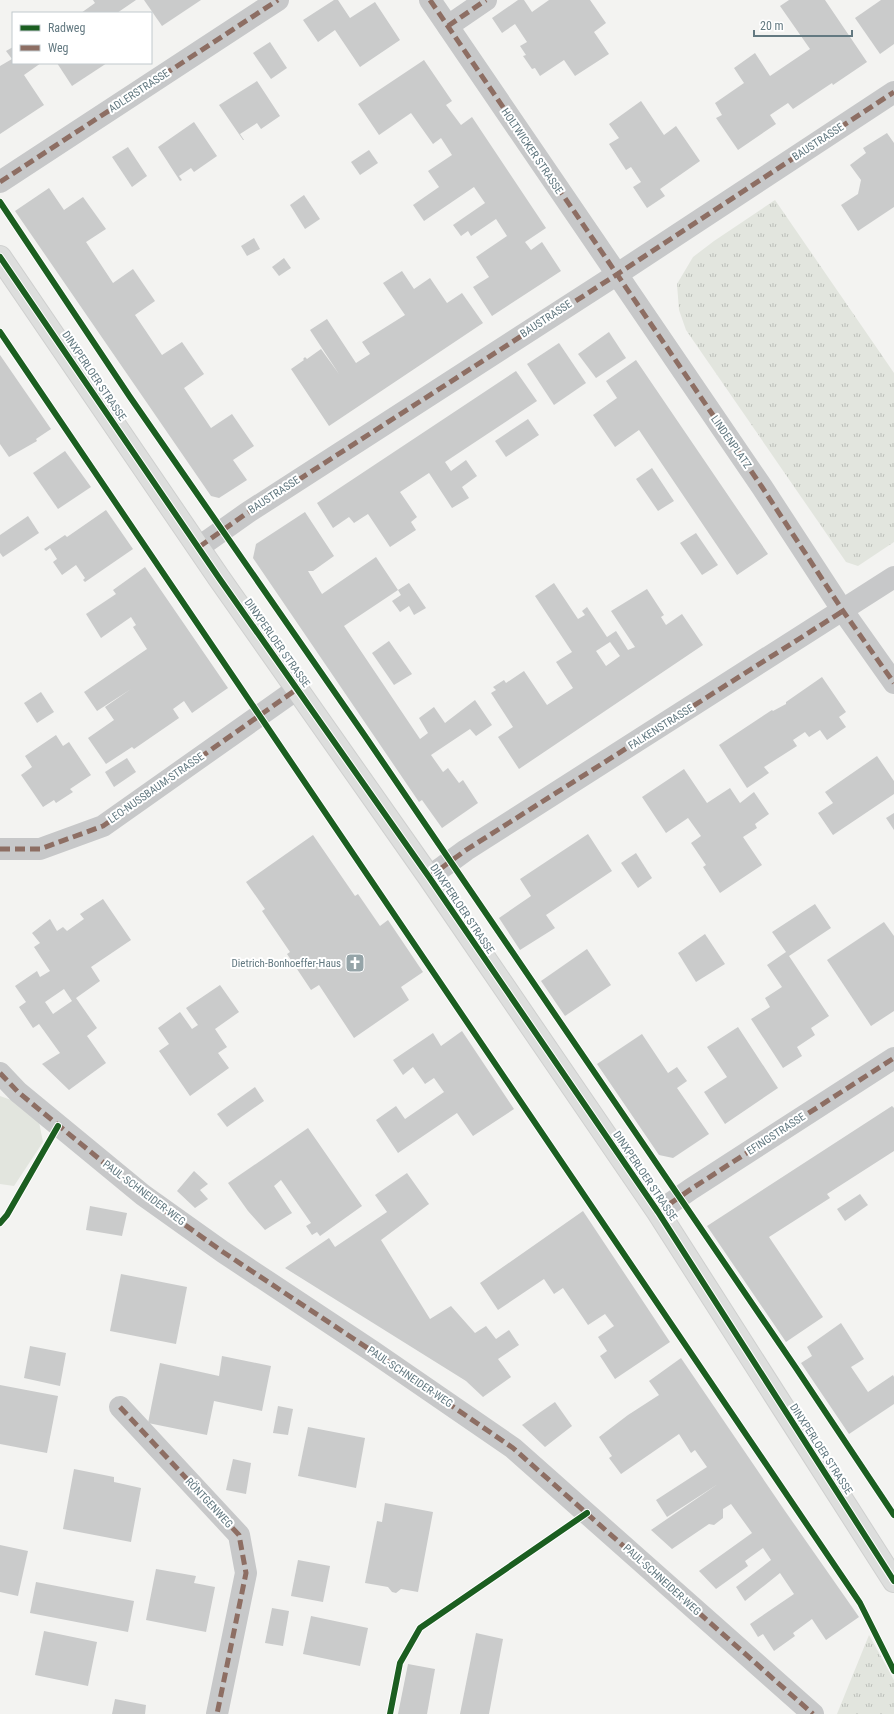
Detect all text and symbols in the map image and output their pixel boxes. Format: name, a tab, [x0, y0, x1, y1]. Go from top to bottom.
legend	[12, 12, 152, 64]
scale bar	[754, 12, 852, 38]
text: 20 m	[760, 19, 784, 33]
text: Radweg	[48, 21, 85, 35]
text: Weg	[48, 41, 69, 55]
street label: ADLERSTRASSE	[106, 66, 172, 115]
street label: HOLTWICKER STRASSE	[498, 106, 566, 197]
street label: BAUSTRASSE	[790, 120, 847, 163]
street label: BAUSTRASSE	[518, 297, 575, 340]
street label: DINXPERLOER STRASSE	[59, 329, 129, 424]
street label: LINDENPLATZ	[708, 413, 754, 471]
street label: BAUSTRASSE	[246, 473, 303, 516]
street label: DINXPERLOER STRASSE	[242, 596, 313, 690]
street label: FALKENSTRASSE	[626, 701, 697, 752]
street label: LEO-NUSSBAUM-STRASSE	[105, 750, 207, 826]
street label: DINXPERLOER STRASSE	[427, 862, 497, 957]
church icon: Dietrich-Bonhoeffer-Haus	[344, 952, 366, 974]
place label: Dietrich-Bonhoeffer-Haus	[231, 957, 341, 970]
street label: EFINGSTRASSE	[744, 1110, 808, 1158]
street label: DINXPERLOER STRASSE	[610, 1129, 680, 1224]
street label: PAUL-SCHNEIDER-WEG	[100, 1158, 188, 1228]
street label: PAUL-SCHNEIDER-WEG	[365, 1344, 455, 1410]
street label: DINXPERLOER STRASSE	[787, 1401, 855, 1497]
street label: RÖNTGENWEG	[182, 1475, 236, 1531]
street label: PAUL-SCHNEIDER-WEG	[620, 1542, 704, 1618]

